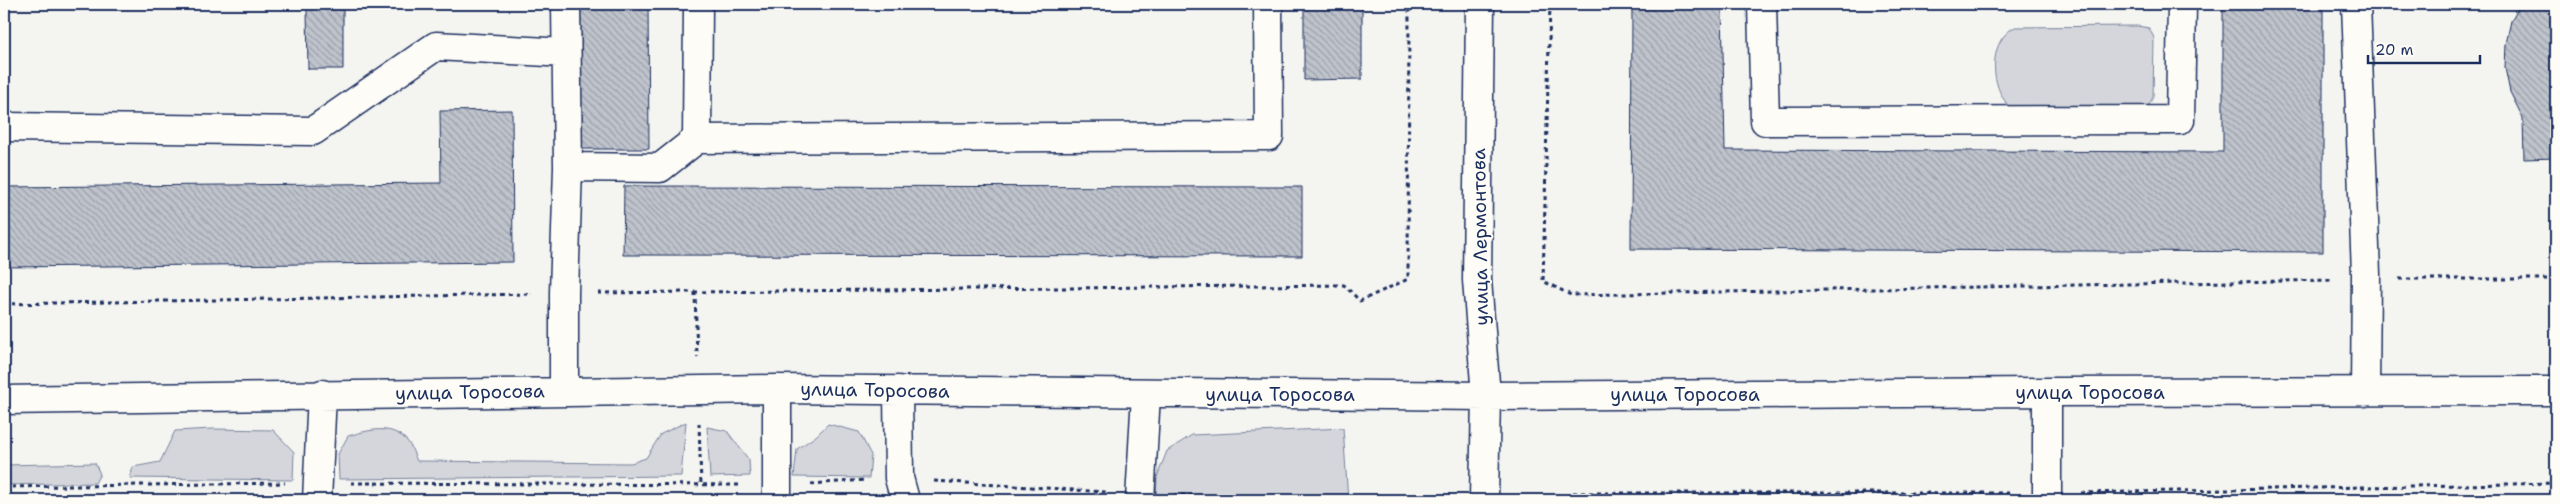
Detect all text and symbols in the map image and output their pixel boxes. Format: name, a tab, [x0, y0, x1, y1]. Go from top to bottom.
scale bar	[2368, 32, 2480, 64]
text: 20 m	[2375, 40, 2414, 60]
street label: улица Лермонтова	[1466, 148, 1494, 326]
street label: улица Торосова	[800, 376, 950, 404]
street label: улица Торосова	[395, 378, 545, 406]
street label: улица Торосова	[2015, 380, 2165, 405]
street label: улица Торосова	[1205, 382, 1355, 407]
street label: улица Торосова	[1610, 382, 1760, 407]

